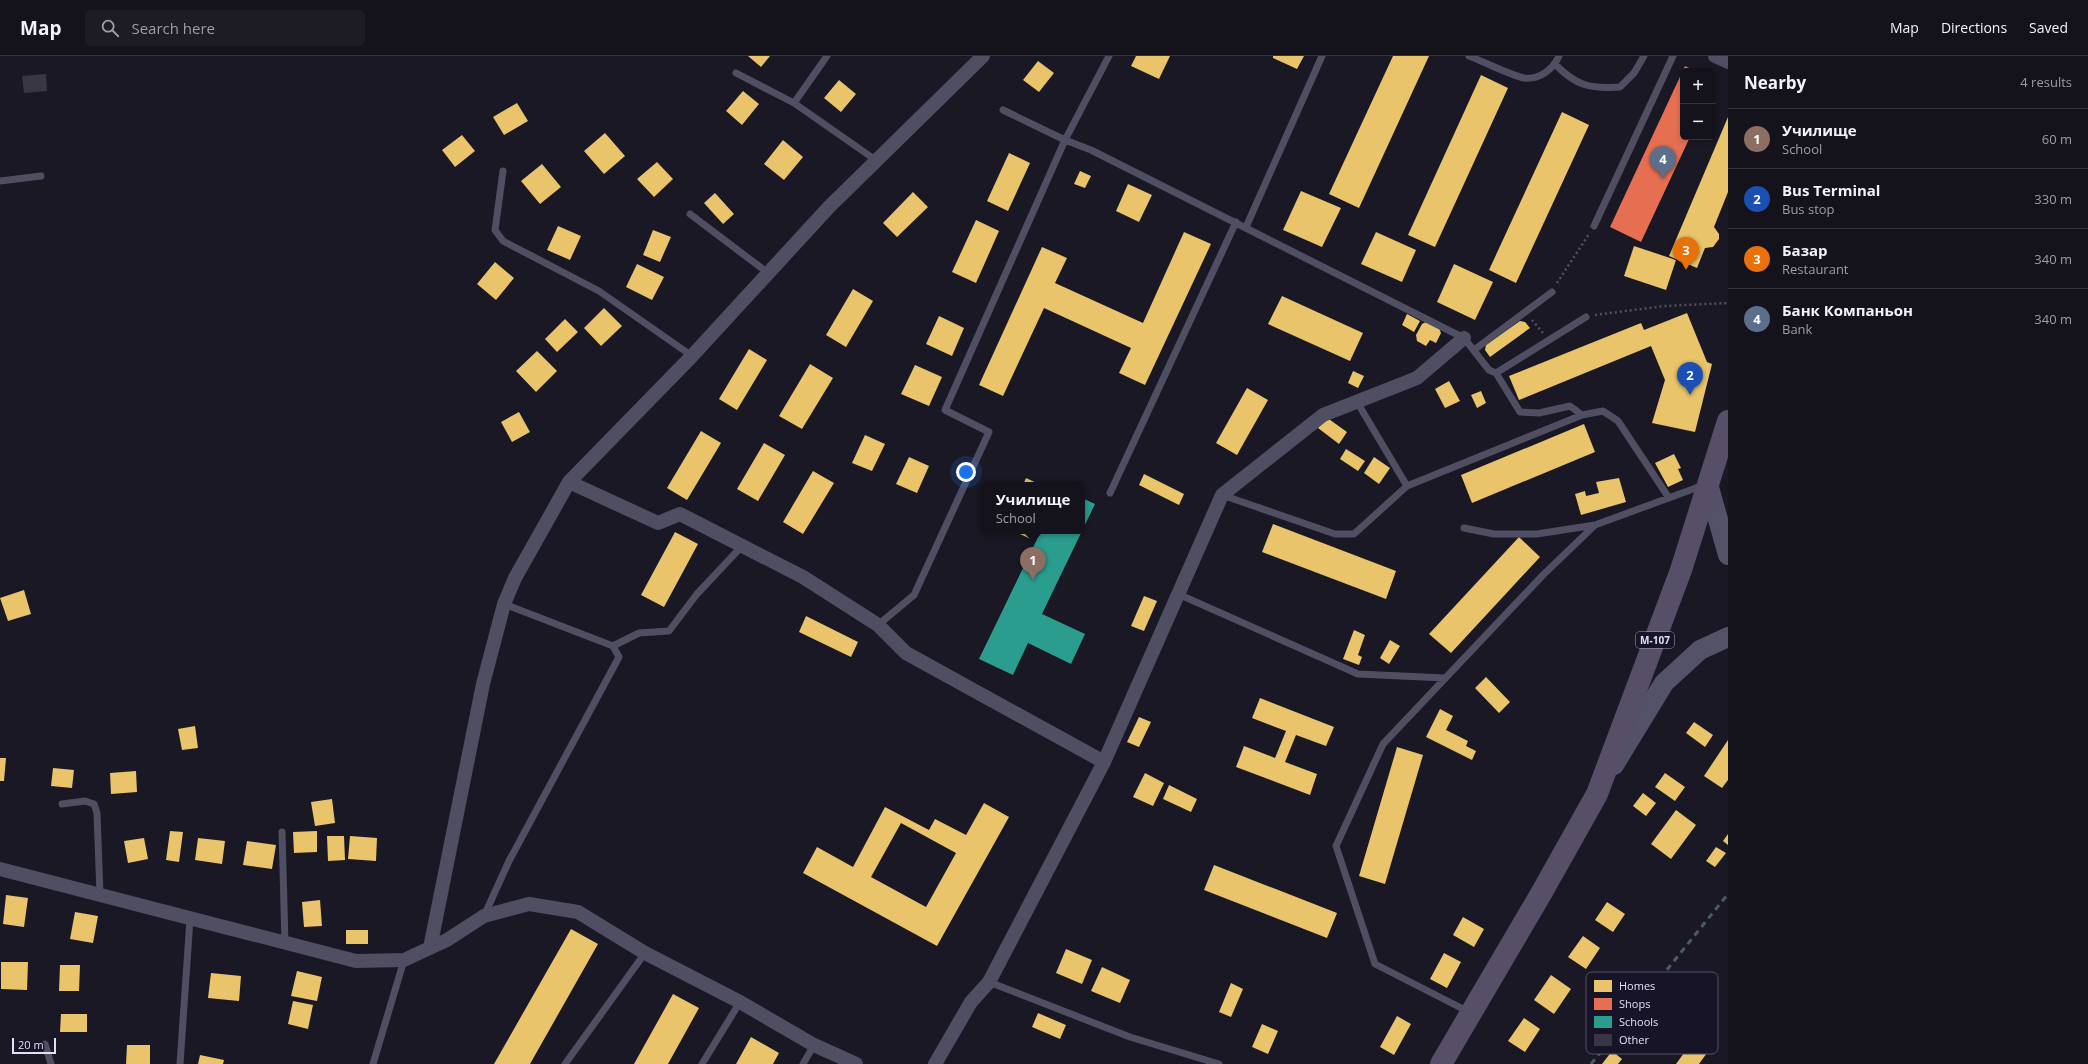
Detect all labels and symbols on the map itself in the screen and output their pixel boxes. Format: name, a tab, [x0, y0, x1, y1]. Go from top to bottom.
pin: 4	[1650, 146, 1676, 179]
pin: 3	[1673, 237, 1699, 270]
pin: 2	[1677, 362, 1703, 395]
your location	[956, 462, 976, 482]
pin: 1	[1020, 547, 1046, 580]
road number: М-107	[1636, 632, 1674, 648]
legend	[1586, 972, 1718, 1054]
text: Homes	[1619, 978, 1655, 993]
text: Shops	[1619, 996, 1650, 1011]
text: Schools	[1619, 1014, 1658, 1029]
text: Other	[1619, 1032, 1649, 1047]
scale bar	[12, 1036, 56, 1055]

